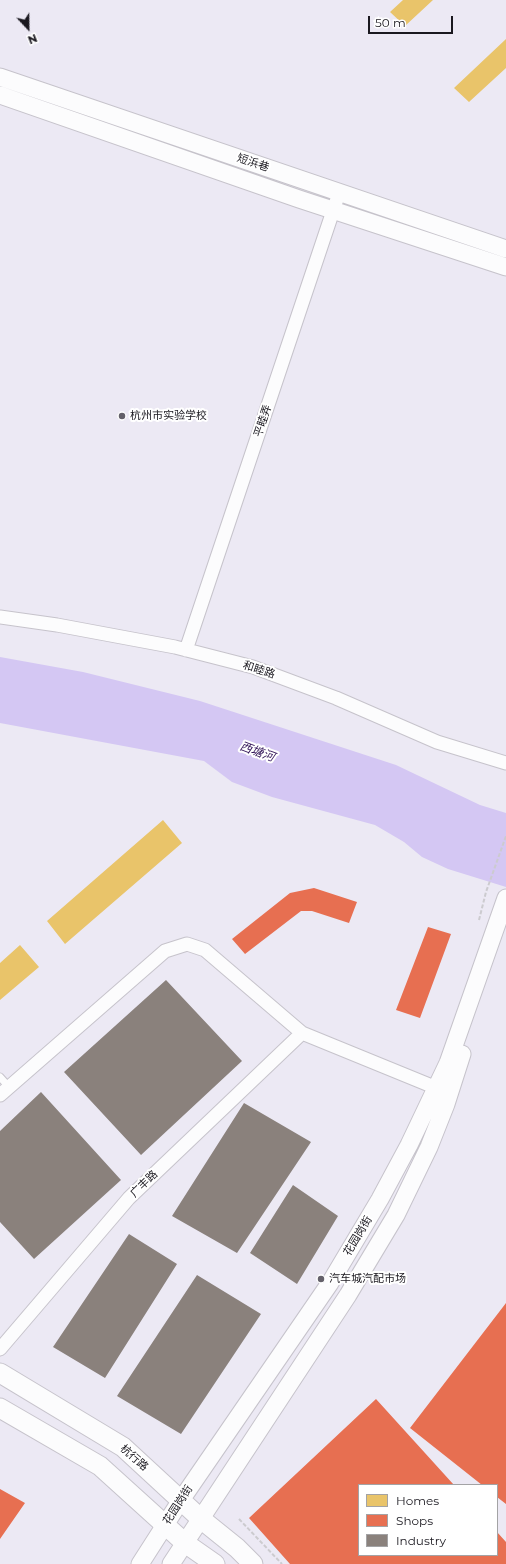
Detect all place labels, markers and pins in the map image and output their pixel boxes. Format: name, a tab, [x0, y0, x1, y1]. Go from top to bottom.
place label: 杭州市实验学校	[130, 409, 207, 423]
marker: 杭州市实验学校	[117, 411, 127, 421]
place label: 汽车城汽配市场	[329, 1272, 406, 1286]
marker: 汽车城汽配市场	[316, 1274, 326, 1284]

